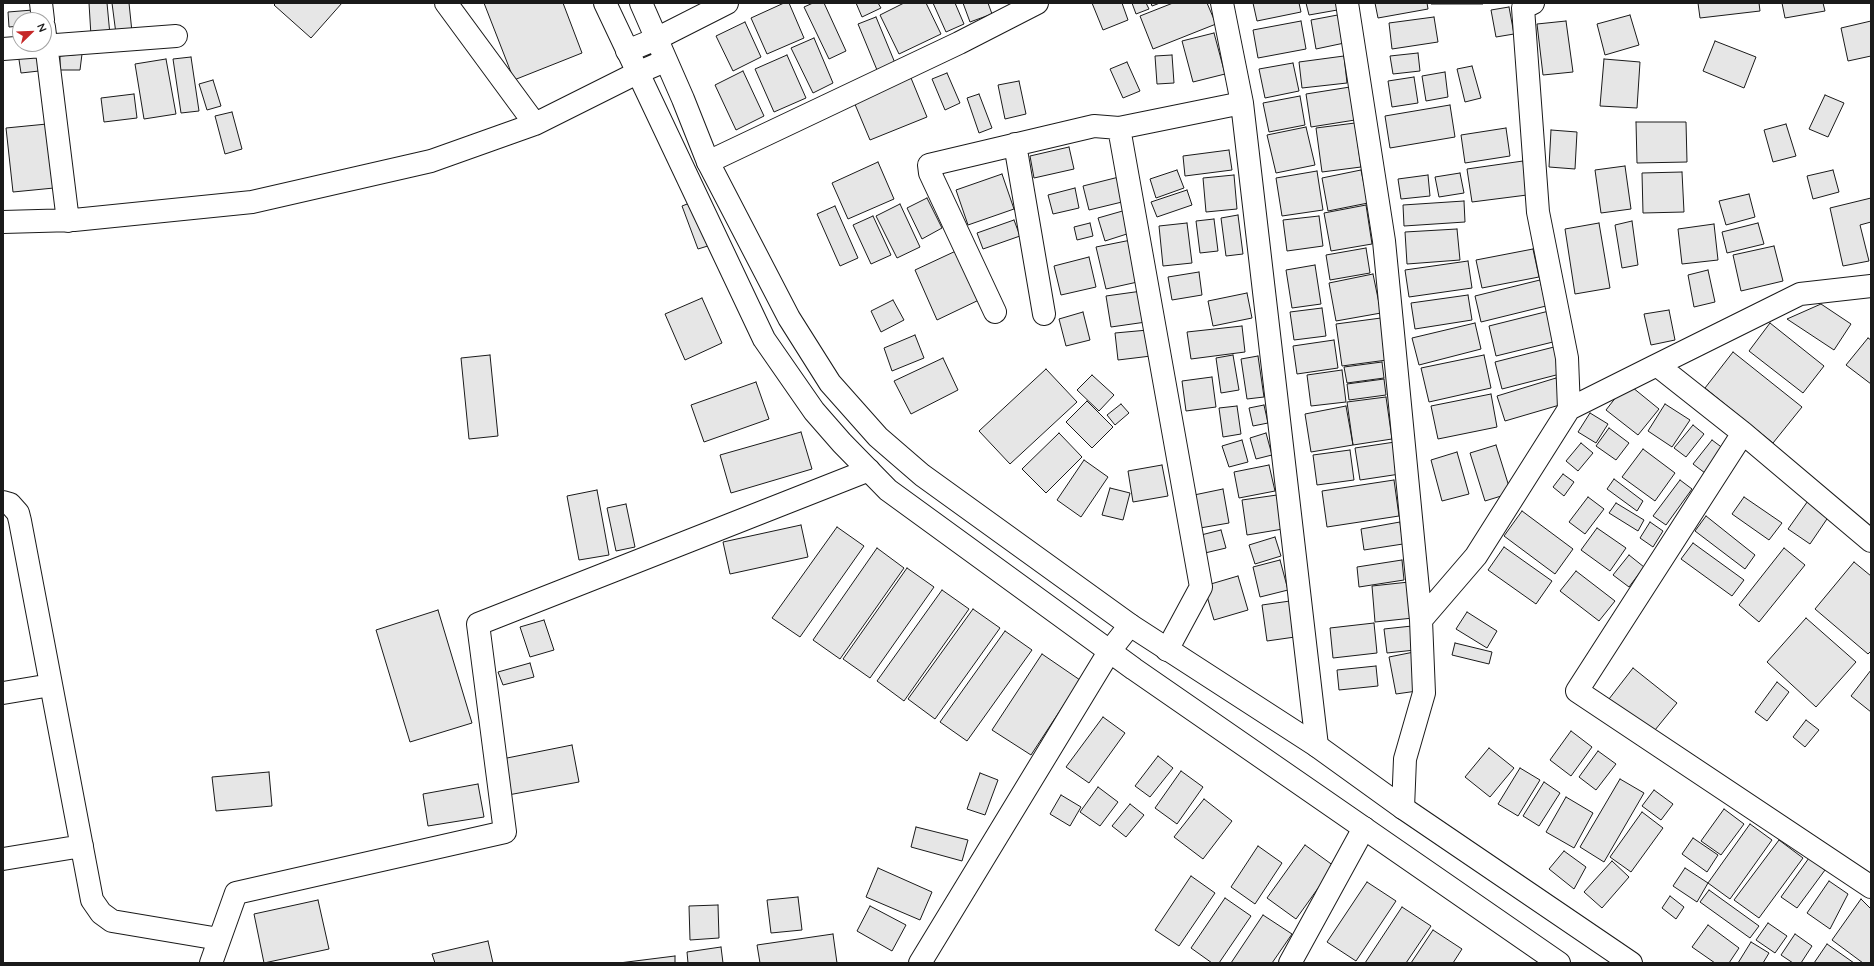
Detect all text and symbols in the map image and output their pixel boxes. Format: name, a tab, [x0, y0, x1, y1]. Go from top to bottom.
north arrow	[12, 12, 52, 52]
text: N	[34, 21, 50, 34]

